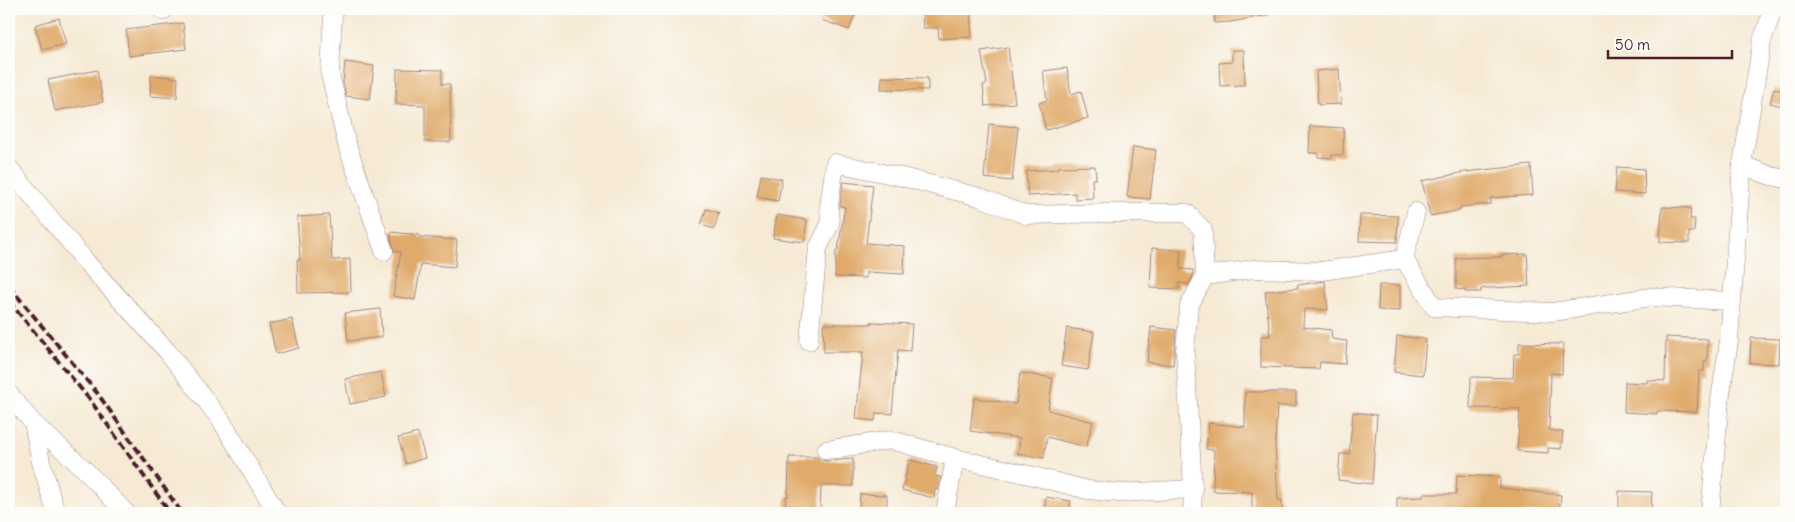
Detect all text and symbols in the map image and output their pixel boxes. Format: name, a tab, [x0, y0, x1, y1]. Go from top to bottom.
scale bar	[1608, 28, 1731, 60]
text: 50 m	[1615, 35, 1650, 54]

